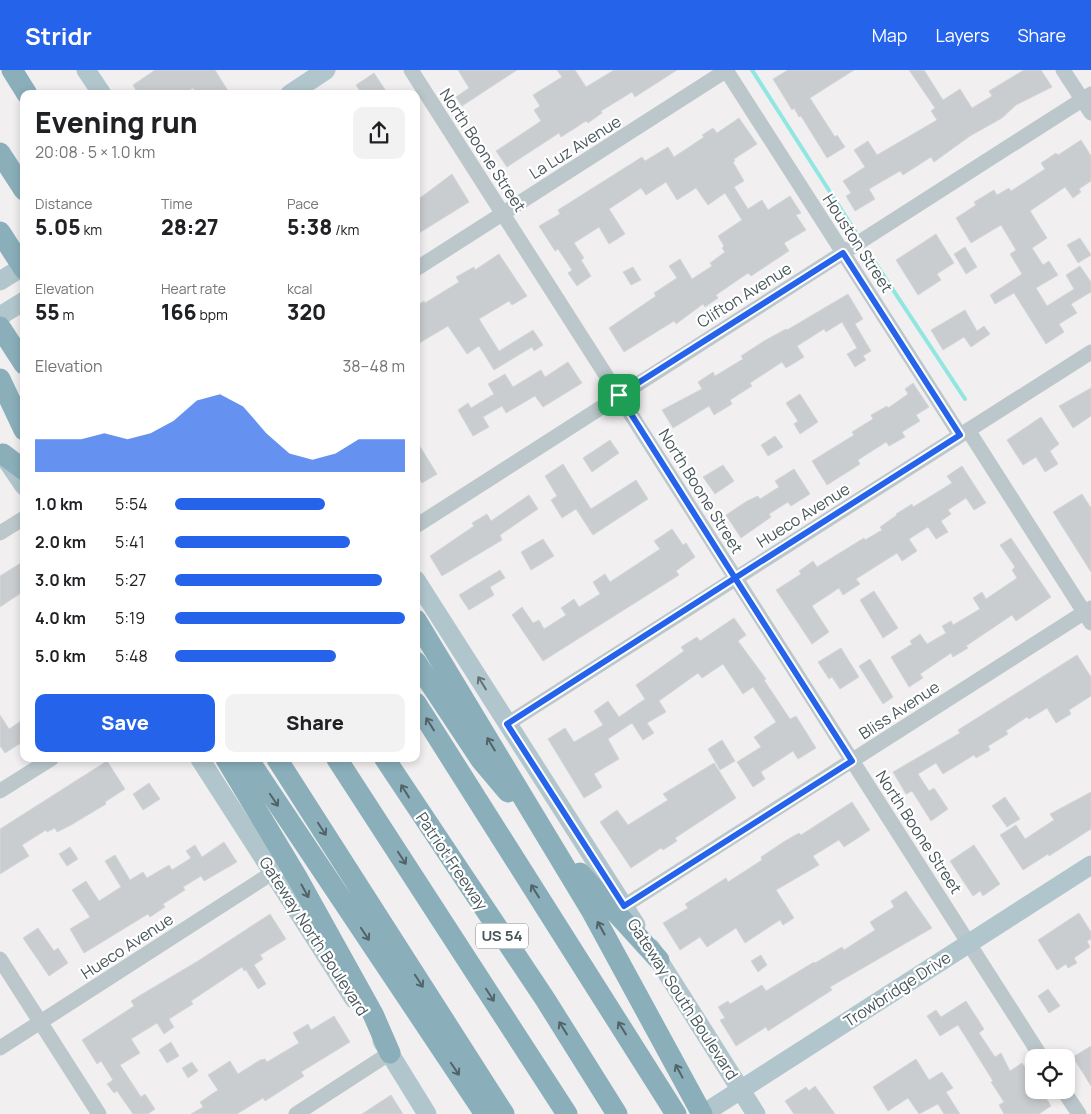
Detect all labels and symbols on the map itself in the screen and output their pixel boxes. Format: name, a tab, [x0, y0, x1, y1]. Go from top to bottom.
street label: North Boone Street	[435, 84, 531, 216]
street label: La Luz Avenue	[525, 110, 625, 184]
street label: Houston Street	[818, 189, 898, 297]
street label: Clifton Avenue	[693, 257, 795, 333]
pin	[598, 374, 640, 416]
street label: North Boone Street	[654, 425, 748, 557]
street label: Hueco Avenue	[752, 478, 854, 552]
street label: Bliss Avenue	[854, 676, 944, 744]
one-way arrow	[476, 677, 486, 691]
one-way arrow	[424, 717, 434, 731]
one-way arrow	[486, 737, 496, 751]
street label: North Boone Street	[871, 766, 967, 898]
one-way arrow	[400, 785, 410, 799]
one-way arrow	[269, 792, 279, 806]
street label: Patriot Freeway	[411, 808, 493, 915]
one-way arrow	[318, 822, 328, 836]
one-way arrow	[397, 851, 407, 865]
street label: Gateway North Boulevard	[254, 852, 374, 1020]
one-way arrow	[300, 883, 310, 897]
one-way arrow	[530, 884, 540, 898]
street label: Hueco Avenue	[77, 908, 177, 984]
street label: Gateway South Boulevard	[623, 914, 743, 1084]
one-way arrow	[596, 922, 606, 936]
road number: US 54	[476, 924, 528, 948]
one-way arrow	[360, 927, 370, 941]
street label: Trowbridge Drive	[839, 946, 955, 1032]
one-way arrow	[414, 974, 425, 988]
one-way arrow	[485, 988, 495, 1002]
one-way arrow	[617, 1021, 627, 1035]
one-way arrow	[558, 1022, 568, 1036]
one-way arrow	[451, 1062, 461, 1076]
one-way arrow	[674, 1064, 683, 1079]

